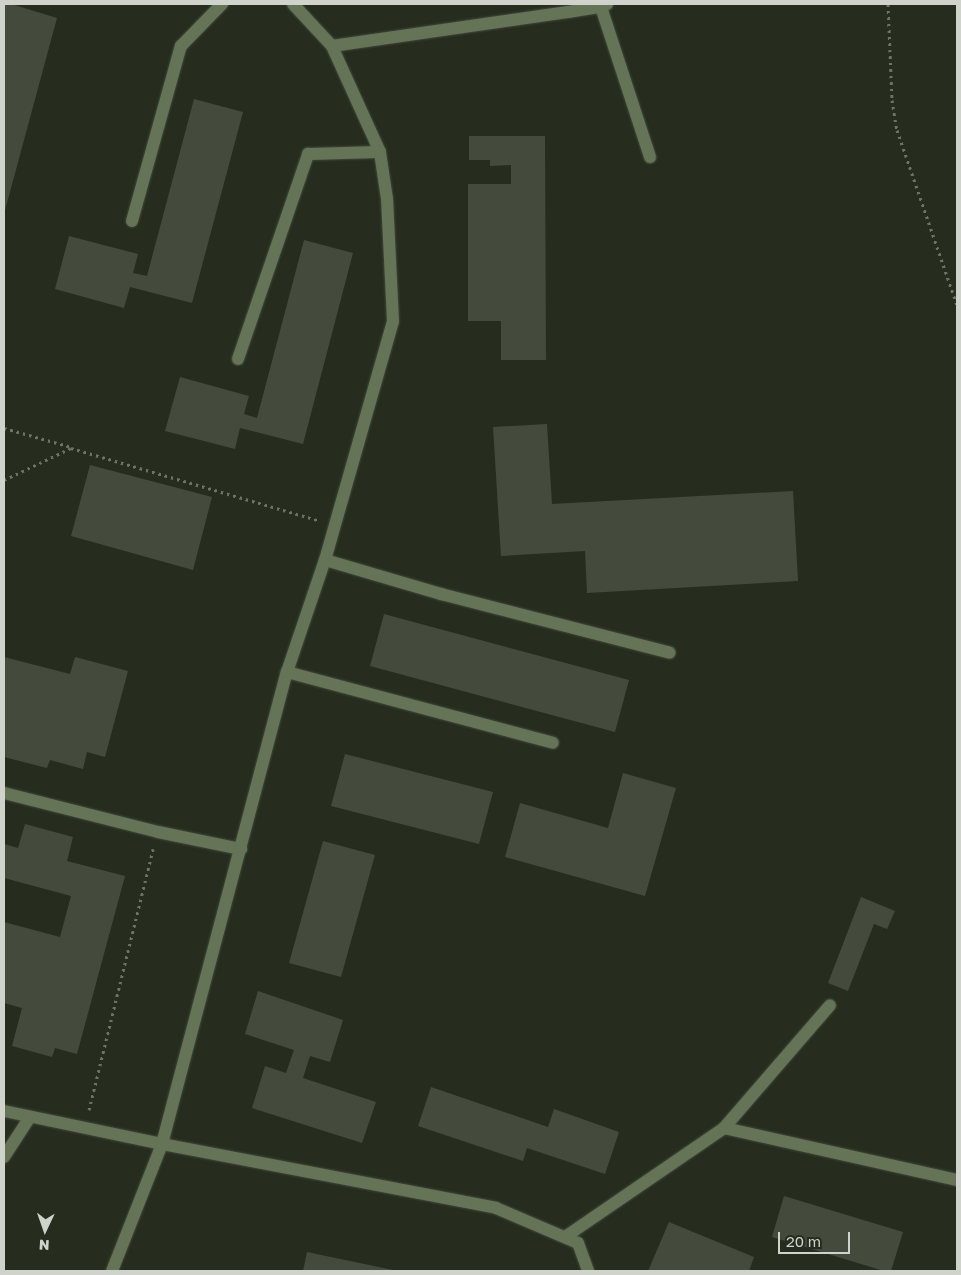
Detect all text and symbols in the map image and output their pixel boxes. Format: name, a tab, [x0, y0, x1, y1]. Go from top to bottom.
north arrow	[20, 1205, 70, 1255]
scale bar	[781, 1222, 854, 1254]
text: 20 m	[786, 1232, 821, 1250]
text: N	[38, 1237, 50, 1254]

